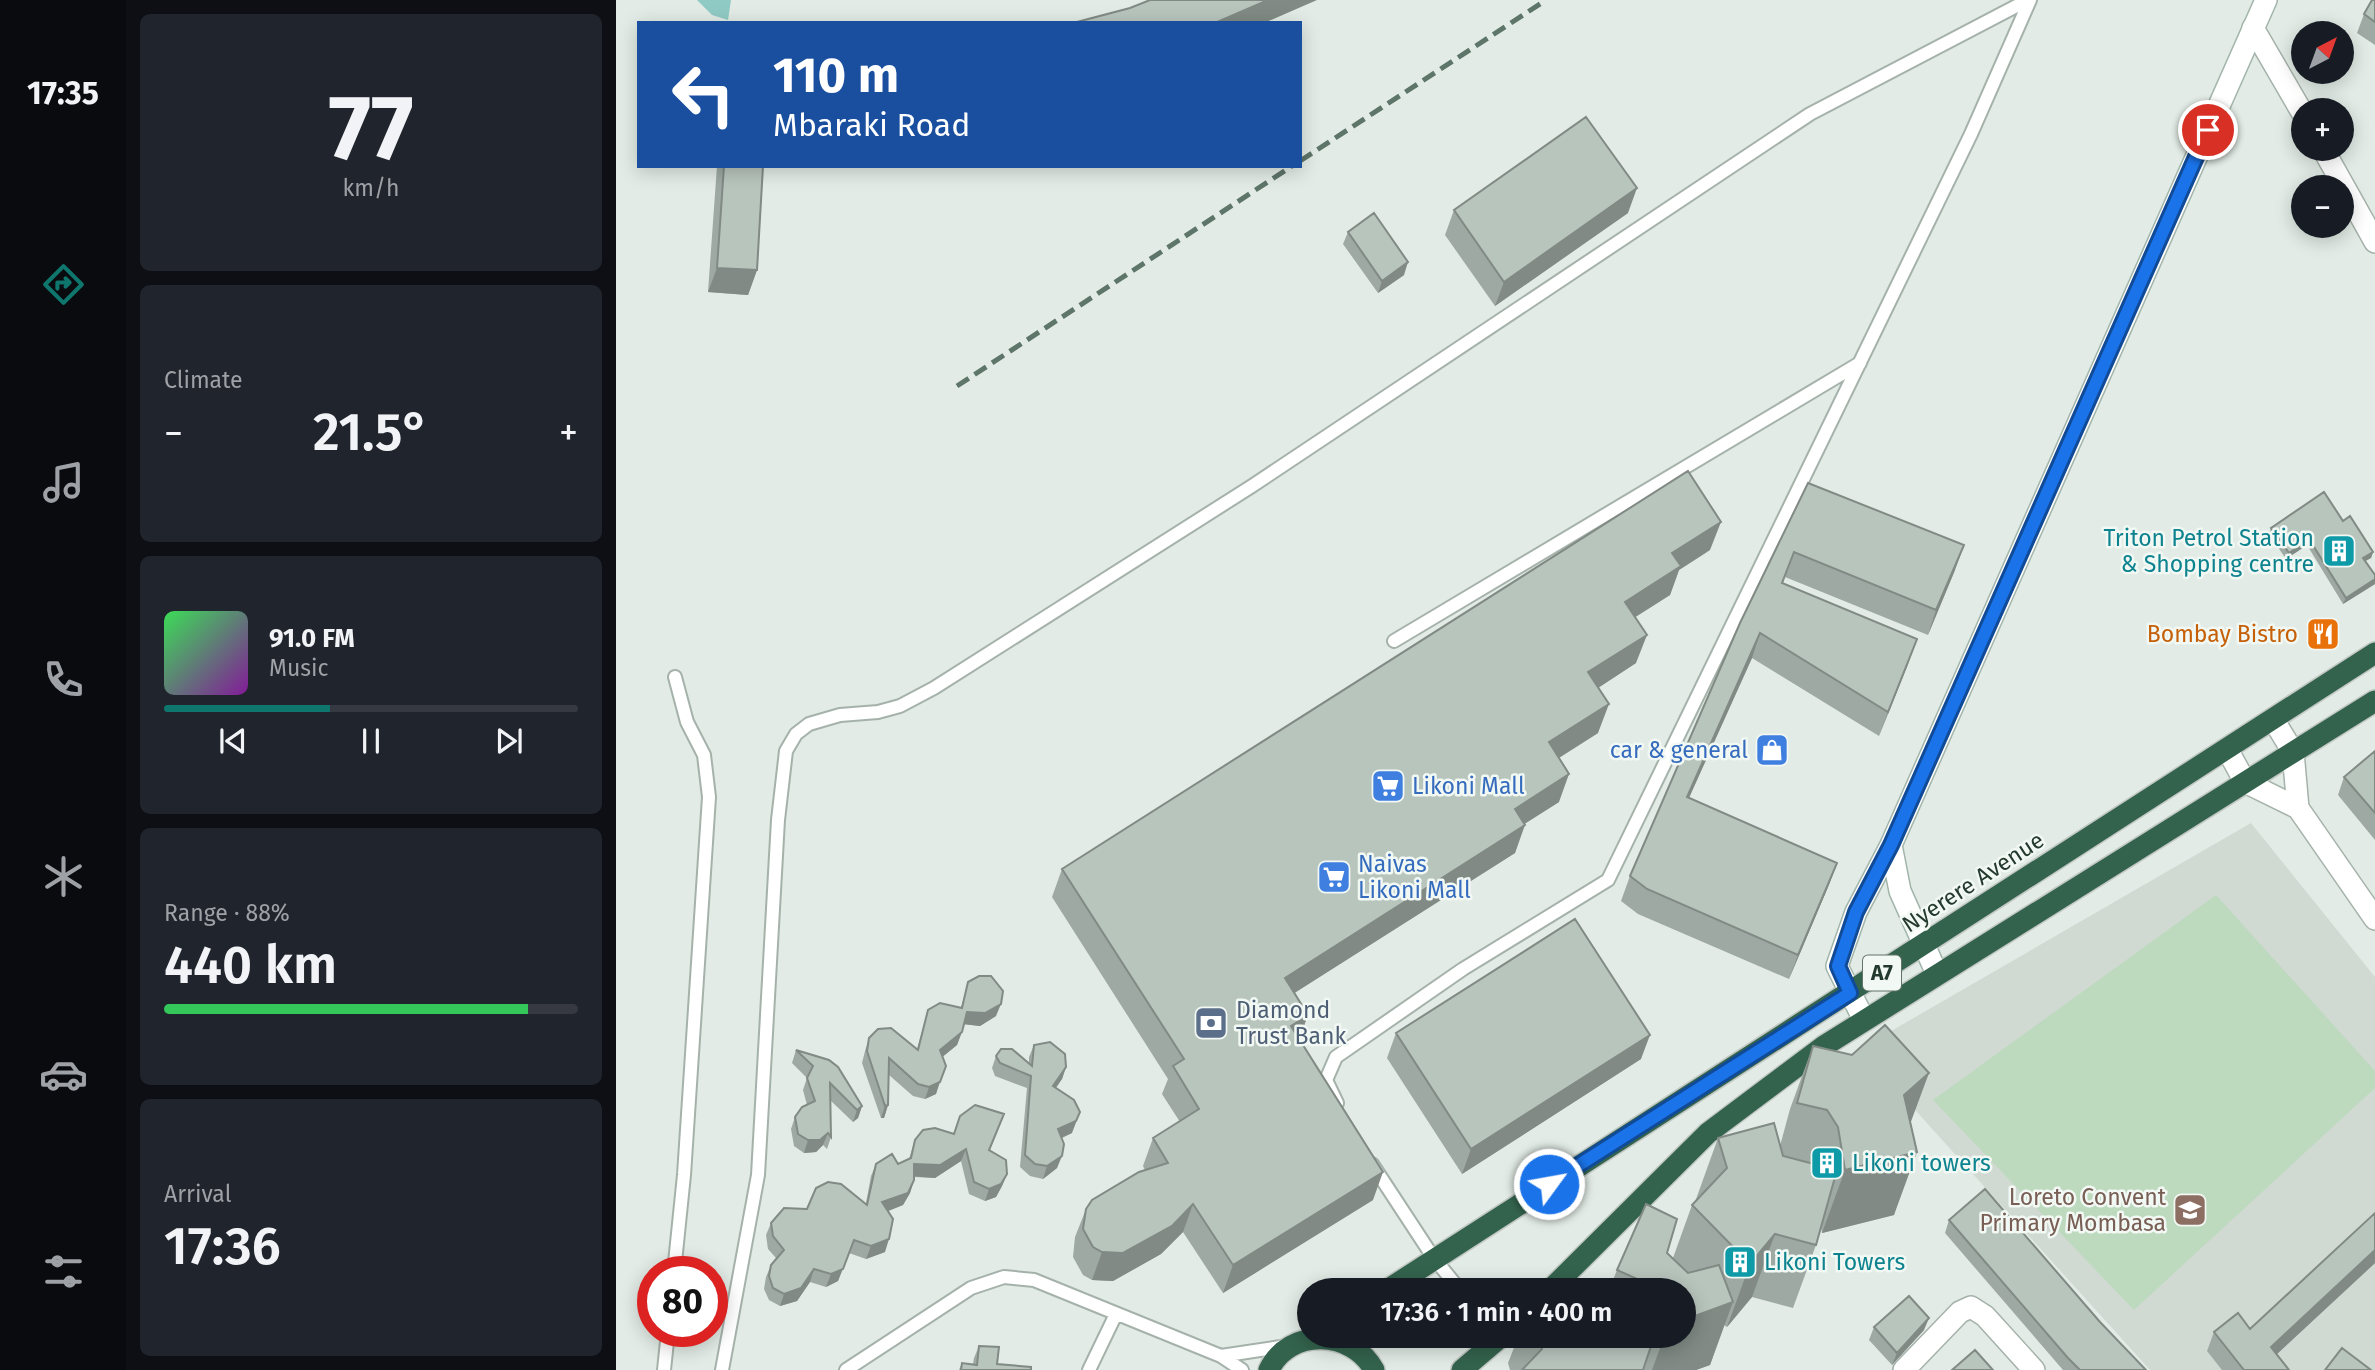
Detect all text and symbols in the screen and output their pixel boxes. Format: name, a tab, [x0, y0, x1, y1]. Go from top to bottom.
north arrow	[2291, 21, 2354, 84]
map controls	[2291, 21, 2354, 238]
text: 110 m	[773, 46, 899, 105]
icon: left	[658, 49, 749, 140]
text: 17:35	[27, 74, 99, 112]
text: 77	[328, 74, 414, 183]
button: +	[2291, 98, 2354, 161]
pin	[2178, 100, 2238, 160]
text: Mbaraki Road	[773, 106, 970, 144]
icon: arrive	[2189, 111, 2227, 149]
text: km/h	[343, 174, 399, 202]
button: −	[2291, 175, 2354, 238]
icon: directions	[39, 260, 88, 309]
text: Climate	[164, 366, 243, 394]
text: 21.5°	[313, 401, 429, 464]
text: −	[164, 410, 183, 456]
text: +	[559, 410, 578, 456]
icon: music	[39, 458, 88, 507]
place label: Triton Petrol Station & Shopping centre	[2104, 524, 2314, 578]
building icon: Triton Petrol Station & Shopping centre	[2320, 532, 2358, 570]
restaurant icon: Bombay Bistro	[2304, 615, 2342, 653]
place label: Bombay Bistro	[2147, 620, 2298, 648]
text: 91.0 FM	[269, 623, 355, 654]
text: Music	[269, 654, 329, 682]
icon: phone	[39, 655, 88, 704]
icon: previous	[214, 722, 252, 760]
icon: pause	[352, 722, 390, 760]
icon: next	[490, 722, 528, 760]
shop icon: car & general	[1753, 731, 1791, 769]
place label: car & general	[1610, 736, 1748, 764]
supermarket icon: Likoni Mall	[1369, 767, 1407, 805]
place label: Likoni Mall	[1412, 772, 1525, 800]
street label: Nyerere Avenue	[1897, 826, 2049, 938]
place label: Naivas Likoni Mall	[1358, 850, 1471, 904]
icon: climate	[39, 852, 88, 901]
supermarket icon: Naivas Likoni Mall	[1315, 858, 1353, 896]
text: Range · 88%	[164, 899, 290, 927]
text: 440 km	[164, 934, 337, 997]
road number: A7	[1863, 956, 1901, 990]
place label: Diamond Trust Bank	[1236, 996, 1347, 1050]
bank icon: Diamond Trust Bank	[1192, 1004, 1230, 1042]
icon: car	[39, 1050, 88, 1099]
building icon: Likoni towers	[1808, 1144, 1846, 1182]
position arrow	[1512, 1147, 1586, 1221]
place label: Likoni towers	[1852, 1149, 1991, 1177]
text: Arrival	[164, 1180, 231, 1208]
place label: Loreto Convent Primary Mombasa	[1979, 1183, 2167, 1237]
school or university icon: Loreto Convent Primary Mombasa	[2171, 1191, 2209, 1229]
text: 17:36	[164, 1215, 281, 1278]
building icon: Likoni Towers	[1721, 1243, 1759, 1281]
icon: filters	[39, 1247, 88, 1296]
place label: Likoni Towers	[1764, 1248, 1905, 1276]
speed limit sign: 80	[637, 1256, 728, 1347]
text: 17:36 · 1 min · 400 m	[1381, 1297, 1612, 1328]

